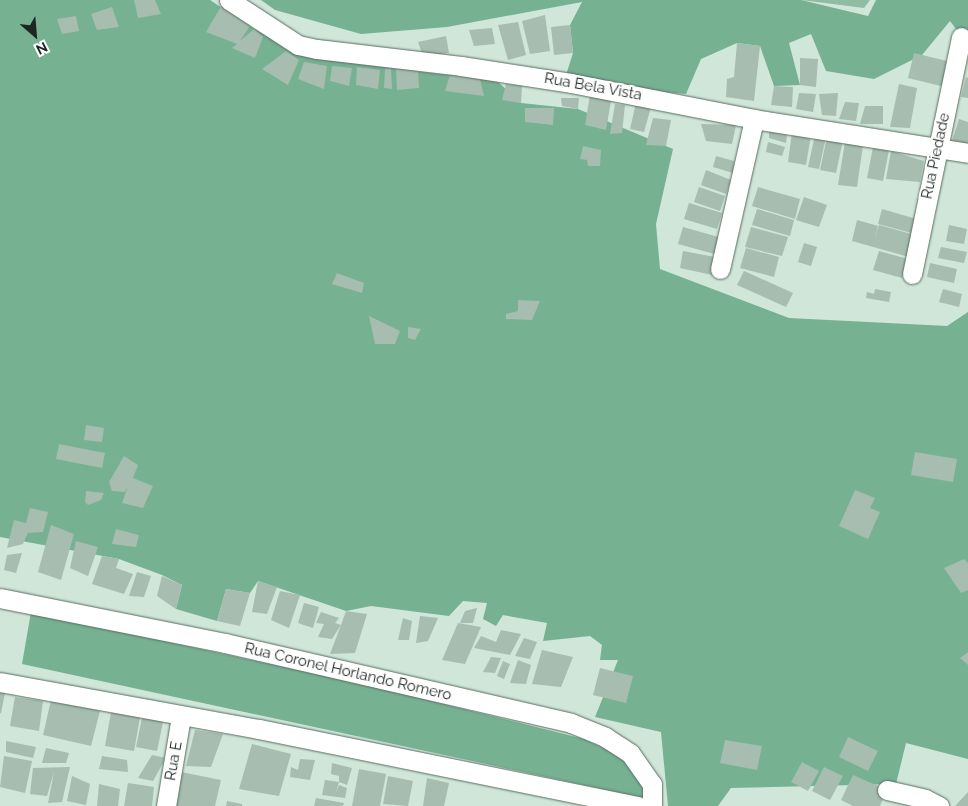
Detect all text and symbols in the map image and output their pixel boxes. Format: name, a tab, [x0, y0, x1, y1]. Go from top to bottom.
north arrow	[10, 10, 60, 60]
text: N	[33, 39, 50, 58]
street label: Rua Bela Vista	[543, 70, 643, 104]
street label: Rua Piedade	[918, 111, 954, 201]
street label: Rua Coronel Horlando Romero	[242, 639, 454, 705]
street label: Rua E	[162, 740, 186, 782]

